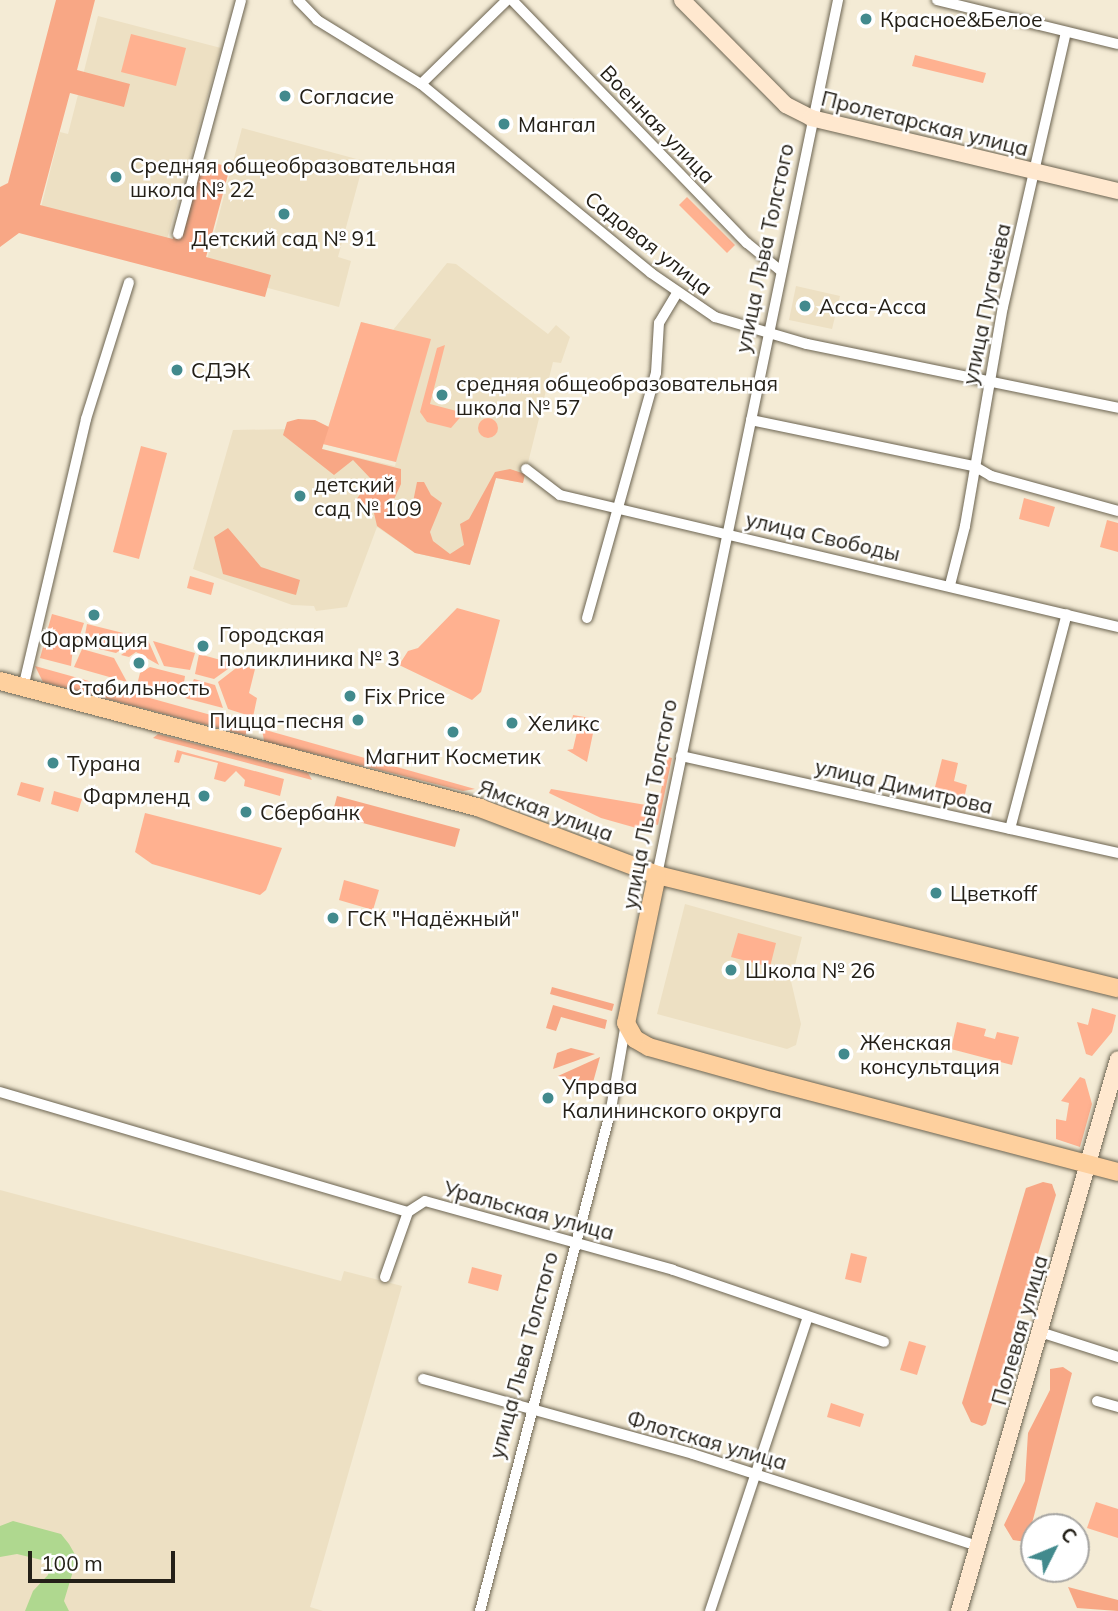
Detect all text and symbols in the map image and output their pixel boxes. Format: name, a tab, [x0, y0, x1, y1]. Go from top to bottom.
place label: Красное&Белое	[880, 6, 1043, 32]
marker: Красное&Белое	[858, 11, 874, 27]
street label: Военная улица	[595, 60, 721, 188]
place label: Согласие	[299, 83, 394, 109]
street label: Пролетарская улица	[819, 85, 1031, 161]
marker: Согласие	[277, 88, 293, 104]
place label: Мангал	[518, 111, 596, 137]
marker: Мангал	[496, 116, 512, 132]
street label: улица Льва Толстого	[729, 141, 799, 355]
place label: Средняя общеобразовательная школа № 22	[130, 152, 456, 202]
marker: Средняя общеобразовательная школа № 22	[108, 169, 124, 185]
street label: Садовая улица	[580, 185, 718, 301]
marker: Детский сад № 91	[276, 206, 292, 222]
street label: улица Пугачёва	[957, 221, 1015, 387]
place label: Детский сад № 91	[191, 225, 377, 251]
place label: Асса-Асса	[819, 293, 927, 319]
marker: Асса-Асса	[797, 298, 813, 314]
place label: СДЭК	[191, 357, 250, 383]
marker: СДЭК	[169, 362, 185, 378]
place label: средняя общеобразовательная школа № 57	[456, 370, 778, 420]
marker: средняя общеобразовательная школа № 57	[434, 387, 450, 403]
place label: детский сад № 109	[314, 471, 422, 521]
marker: детский сад № 109	[292, 488, 308, 504]
street label: улица Свободы	[743, 506, 903, 566]
marker: Фармация	[86, 607, 102, 623]
place label: Городская поликлиника № 3	[219, 621, 400, 671]
place label: Фармация	[40, 626, 148, 652]
marker: Городская поликлиника № 3	[193, 636, 213, 656]
marker: Стабильность	[131, 655, 147, 671]
place label: Стабильность	[68, 674, 210, 700]
place label: Fix Price	[364, 683, 445, 709]
marker: Fix Price	[342, 688, 358, 704]
street label: улица Льва Толстого	[616, 697, 682, 911]
place label: Пицца-песня	[209, 707, 344, 733]
place label: Хеликс	[528, 710, 600, 736]
marker: Пицца-песня	[350, 712, 366, 728]
marker: Хеликс	[502, 713, 522, 733]
marker: Магнит Косметик	[445, 724, 461, 740]
place label: Магнит Косметик	[365, 743, 541, 769]
place label: Турана	[67, 750, 141, 776]
street label: улица Димитрова	[813, 753, 995, 819]
marker: Турана	[45, 755, 61, 771]
street label: Ямская улица	[475, 774, 617, 846]
place label: Фармленд	[83, 783, 190, 809]
marker: Фармленд	[196, 788, 212, 804]
place label: Сбербанк	[260, 799, 360, 825]
marker: Сбербанк	[238, 804, 254, 820]
place label: Цветкоff	[950, 880, 1037, 906]
marker: Цветкоff	[928, 885, 944, 901]
place label: ГСК "Надёжный"	[347, 905, 520, 931]
marker: ГСК "Надёжный"	[325, 910, 341, 926]
place label: Школа № 26	[745, 957, 875, 983]
marker: Школа № 26	[723, 962, 739, 978]
place label: Женская консультация	[860, 1029, 1000, 1079]
marker: Женская консультация	[834, 1044, 854, 1064]
place label: Управа Калининского округа	[562, 1073, 782, 1123]
marker: Управа Калининского округа	[540, 1090, 556, 1106]
street label: Уральская улица	[441, 1175, 617, 1245]
street label: улица Льва Толстого	[483, 1249, 563, 1461]
street label: Полевая улица	[986, 1252, 1052, 1408]
street label: Флотская улица	[624, 1405, 790, 1475]
north arrow	[1020, 1513, 1090, 1583]
text: С	[1056, 1522, 1082, 1548]
scale bar	[32, 1538, 178, 1582]
text: 100 m	[41, 1550, 103, 1576]

